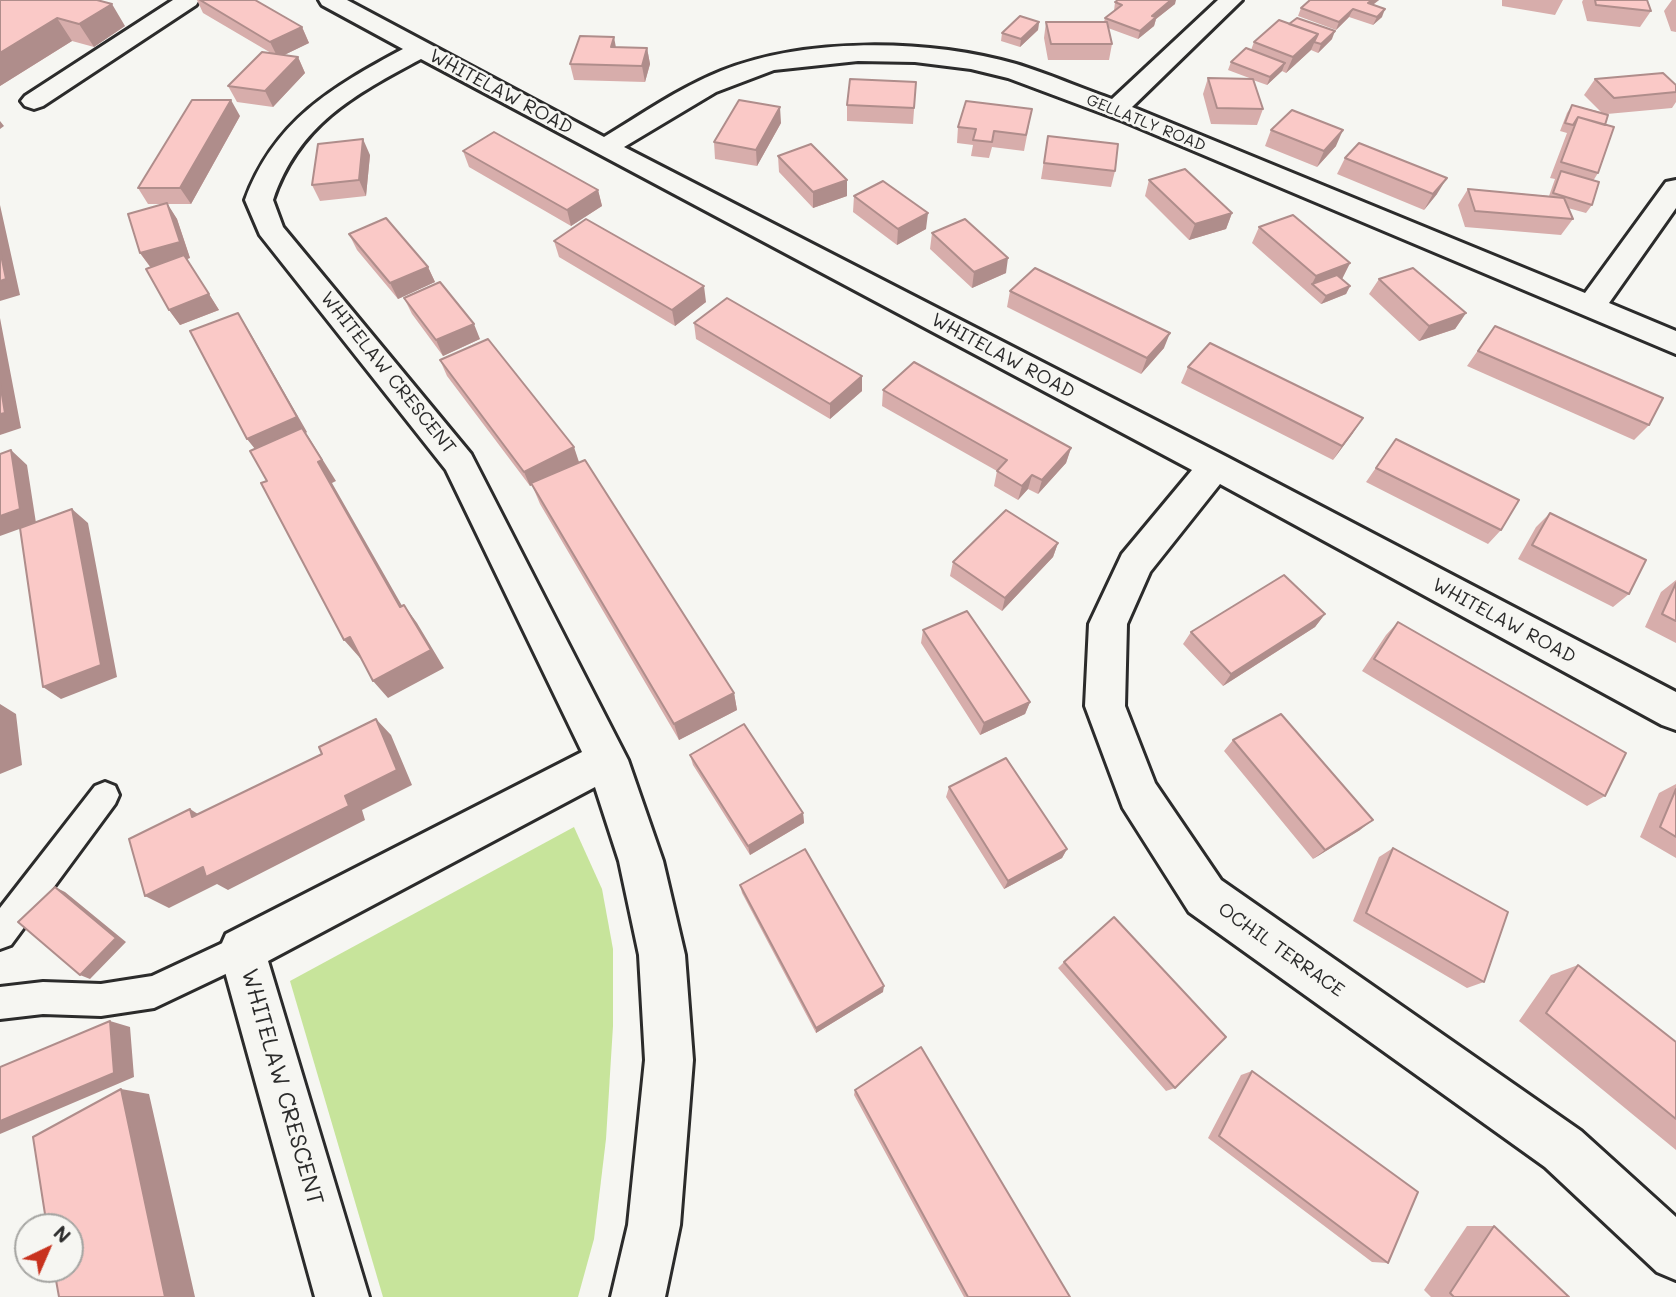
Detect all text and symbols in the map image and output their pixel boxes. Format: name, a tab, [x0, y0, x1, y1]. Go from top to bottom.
street label: WHITELAW ROAD	[425, 45, 577, 139]
street label: GELLATLY ROAD	[1084, 90, 1208, 156]
street label: WHITELAW CRESCENT	[315, 287, 461, 459]
street label: WHITELAW ROAD	[927, 309, 1079, 403]
street label: WHITELAW ROAD	[1428, 574, 1580, 668]
street label: OCHIL TERRACE	[1213, 898, 1349, 1002]
street label: WHITELAW CRESCENT	[235, 965, 329, 1209]
north arrow	[14, 1213, 84, 1283]
text: N	[49, 1220, 76, 1248]

